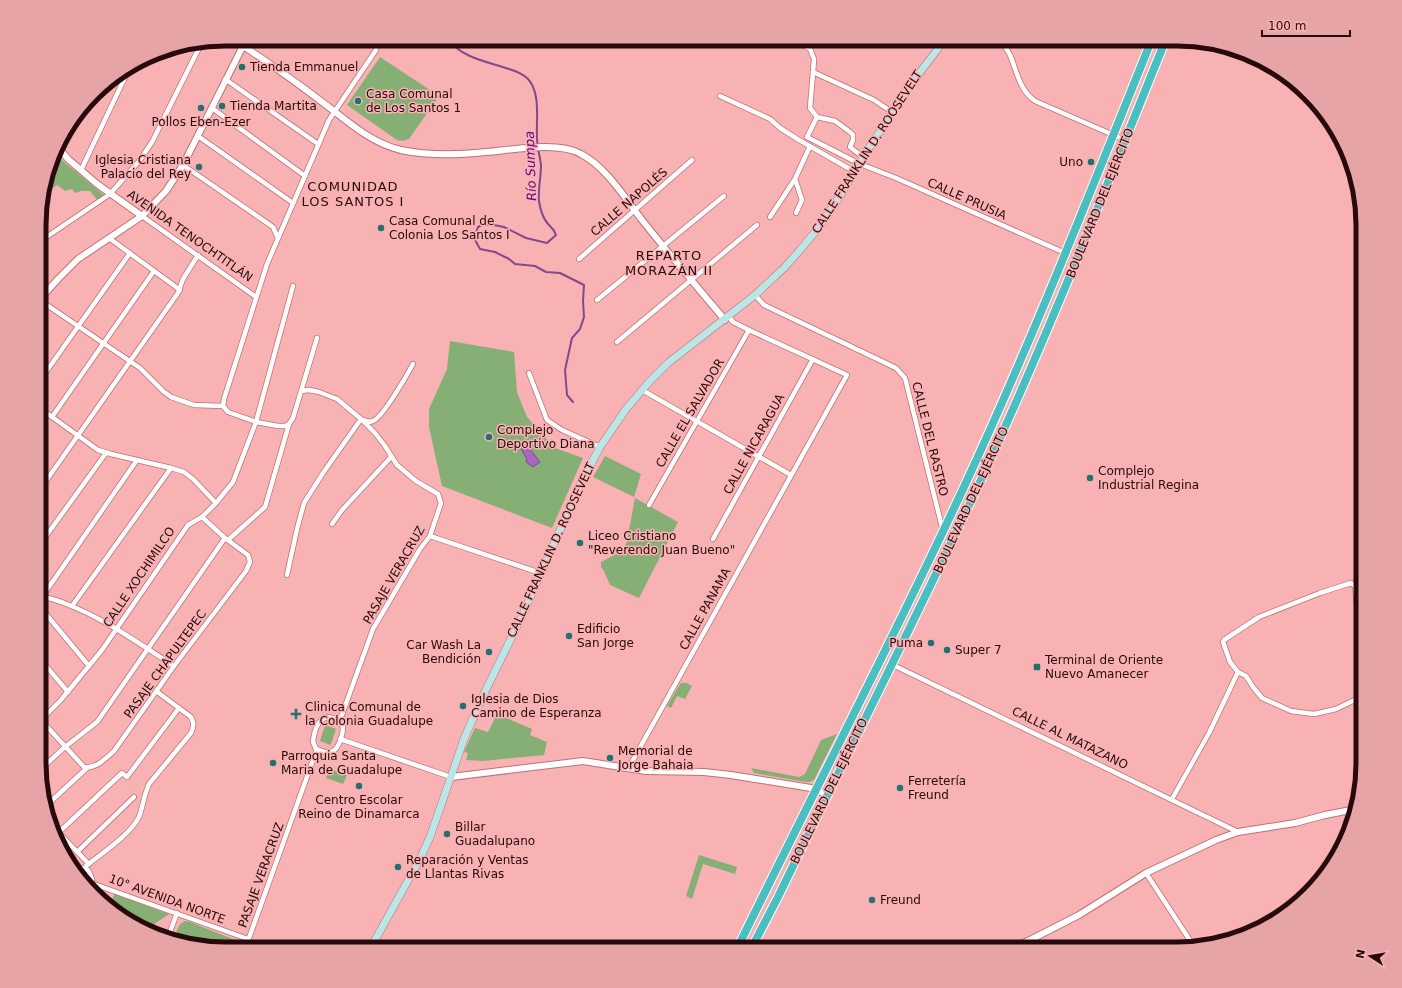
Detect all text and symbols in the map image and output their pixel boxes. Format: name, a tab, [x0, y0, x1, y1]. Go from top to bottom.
scale bar	[1262, 12, 1350, 38]
text: 100 m	[1268, 19, 1306, 33]
place label: Tienda Emmanuel	[249, 60, 358, 74]
marker: Tienda Emmanuel	[237, 62, 247, 72]
street label: CALLE FRANKLIN D. ROOSEVELT	[809, 67, 925, 236]
place label: Casa Comunal de Los Santos 1	[366, 87, 461, 115]
marker: Casa Comunal de Los Santos 1	[353, 96, 363, 106]
place label: Tienda Martita	[229, 99, 317, 113]
marker: Tienda Martita	[217, 101, 227, 111]
marker: Pollos Eben-Ezer	[196, 103, 206, 113]
place label: Pollos Eben-Ezer	[152, 115, 251, 129]
street label: BOULEVARD DEL EJÉRCITO	[1063, 126, 1136, 280]
water label: Río Sumpa	[522, 131, 539, 201]
place label: Iglesia Cristiana Palacio del Rey	[95, 153, 191, 181]
place label: Uno	[1059, 155, 1083, 169]
marker: Uno	[1086, 157, 1096, 167]
marker: Iglesia Cristiana Palacio del Rey	[194, 162, 204, 172]
street label: CALLE NAPOLÉS	[587, 164, 670, 239]
street label: CALLE PRUSIA	[925, 175, 1009, 223]
district label: COMUNIDAD LOS SANTOS I	[302, 179, 404, 209]
street label: AVENIDA TENOCHTITLÁN	[125, 186, 256, 285]
place label: Casa Comunal de Colonia Los Santos I	[389, 214, 510, 242]
marker: Casa Comunal de Colonia Los Santos I	[376, 223, 386, 233]
district label: REPARTO MORAZÁN II	[625, 248, 713, 278]
street label: CALLE EL SALVADOR	[653, 356, 727, 470]
street label: CALLE DEL RASTRO	[909, 380, 951, 498]
street label: CALLE NICARAGUA	[721, 391, 788, 497]
place label: Complejo Deportivo Diana	[497, 423, 595, 451]
street label: BOULEVARD DEL EJÉRCITO	[930, 424, 1011, 575]
marker: Complejo Deportivo Diana	[484, 432, 494, 442]
street label: CALLE FRANKLIN D. ROOSEVELT	[504, 460, 598, 640]
place label: Complejo Industrial Regina	[1098, 464, 1199, 492]
marker: Complejo Industrial Regina	[1085, 473, 1095, 483]
street label: CALLE XOCHIMILCO	[100, 524, 178, 630]
street label: PASAJE VERACRUZ	[360, 524, 428, 626]
place label: Liceo Cristiano "Reverendo Juan Bueno"	[588, 529, 735, 557]
marker: Liceo Cristiano "Reverendo Juan Bueno"	[575, 538, 585, 548]
street label: CALLE PANAMA	[677, 565, 734, 653]
street label: PASAJE CHAPULTEPEC	[121, 607, 209, 721]
place label: Edificio San Jorge	[577, 622, 634, 650]
marker: Edificio San Jorge	[564, 631, 574, 641]
place label: Puma	[889, 636, 923, 650]
place label: Car Wash La Bendición	[406, 638, 481, 666]
marker: Puma	[926, 638, 936, 648]
place label: Super 7	[955, 643, 1002, 657]
marker: Super 7	[942, 645, 952, 655]
marker: Car Wash La Bendición	[484, 647, 494, 657]
place label: Terminal de Oriente Nuevo Amanecer	[1044, 653, 1163, 681]
marker: Terminal de Oriente Nuevo Amanecer	[1032, 662, 1042, 672]
place label: Iglesia de Dios Camino de Esperanza	[471, 692, 602, 720]
place label: Clinica Comunal de la Colonia Guadalupe	[305, 700, 433, 728]
marker: Iglesia de Dios Camino de Esperanza	[458, 701, 468, 711]
street label: CALLE AL MATAZANO	[1010, 704, 1130, 772]
marker: Clinica Comunal de la Colonia Guadalupe	[290, 708, 302, 720]
street label: BOULEVARD DEL EJÉRCITO	[787, 716, 870, 866]
place label: Memorial de Jorge Bahaia	[617, 744, 694, 772]
place label: Parroquia Santa Maria de Guadalupe	[281, 749, 402, 777]
marker: Memorial de Jorge Bahaia	[605, 753, 615, 763]
marker: Parroquia Santa Maria de Guadalupe	[268, 758, 278, 768]
place label: Ferretería Freund	[908, 774, 966, 802]
marker: Centro Escolar Reino de Dinamarca	[354, 781, 364, 791]
marker: Ferretería Freund	[895, 783, 905, 793]
place label: Centro Escolar Reino de Dinamarca	[298, 793, 420, 821]
place label: Billar Guadalupano	[455, 820, 535, 848]
street label: PASAJE VERACRUZ	[235, 821, 287, 929]
marker: Billar Guadalupano	[442, 829, 452, 839]
place label: Reparación y Ventas de Llantas Rivas	[406, 853, 529, 881]
marker: Reparación y Ventas de Llantas Rivas	[393, 862, 403, 872]
street label: 10° AVENIDA NORTE	[107, 871, 227, 927]
place label: Freund	[880, 893, 921, 907]
marker: Freund	[867, 895, 877, 905]
north arrow	[1350, 936, 1390, 976]
text: N	[1353, 948, 1368, 960]

